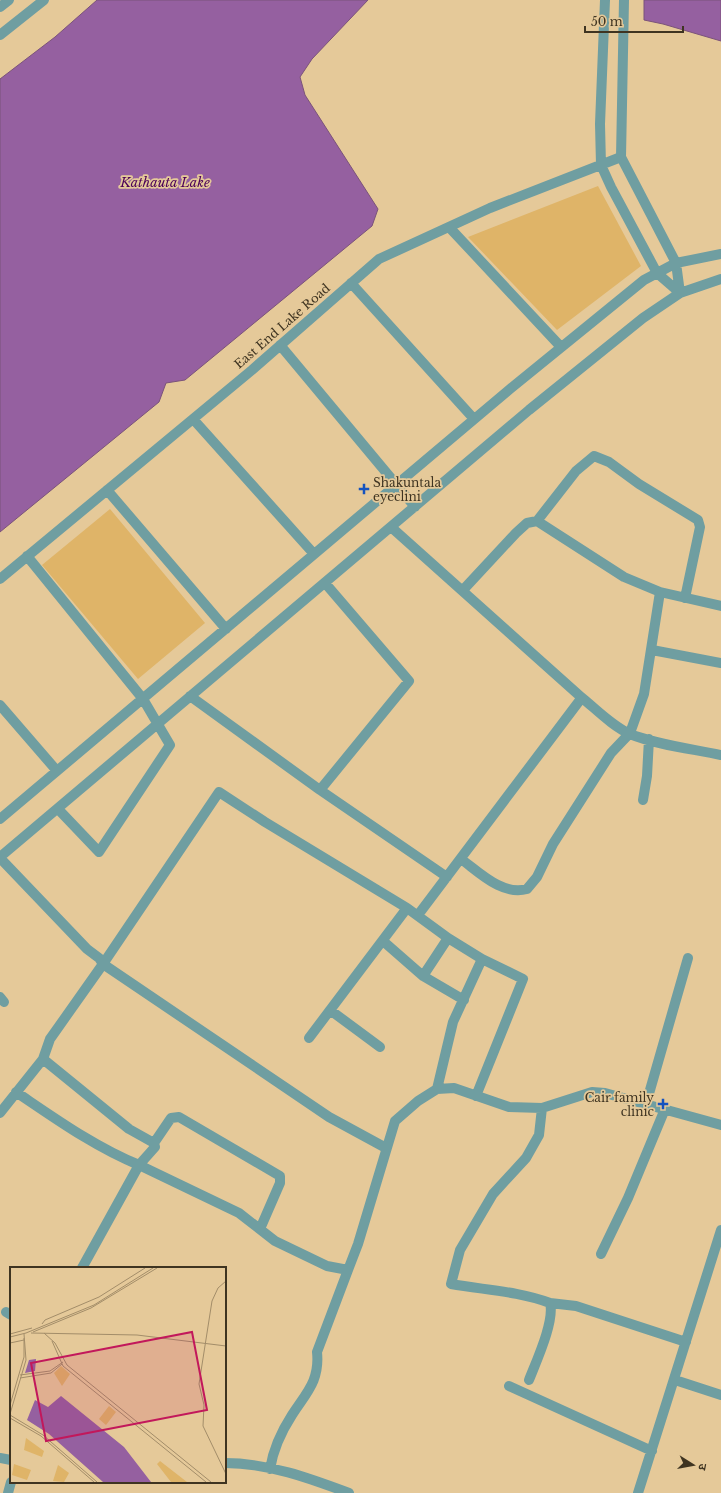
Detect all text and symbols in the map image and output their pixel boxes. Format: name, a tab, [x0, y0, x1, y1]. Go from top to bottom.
scale bar	[585, 8, 683, 34]
text: 50 m	[591, 14, 623, 29]
water label: Kathauta Lake	[119, 174, 210, 191]
street label: East End Lake Road	[231, 280, 333, 372]
place label: Shakuntala eyeclini	[373, 475, 441, 504]
marker: Shakuntala eyeclini	[358, 483, 370, 495]
place label: Cair family clinic	[585, 1090, 655, 1119]
marker: Cair family clinic	[657, 1098, 669, 1110]
inset map	[10, 1267, 226, 1483]
north arrow	[673, 1445, 713, 1485]
text: उ	[695, 1462, 710, 1472]

